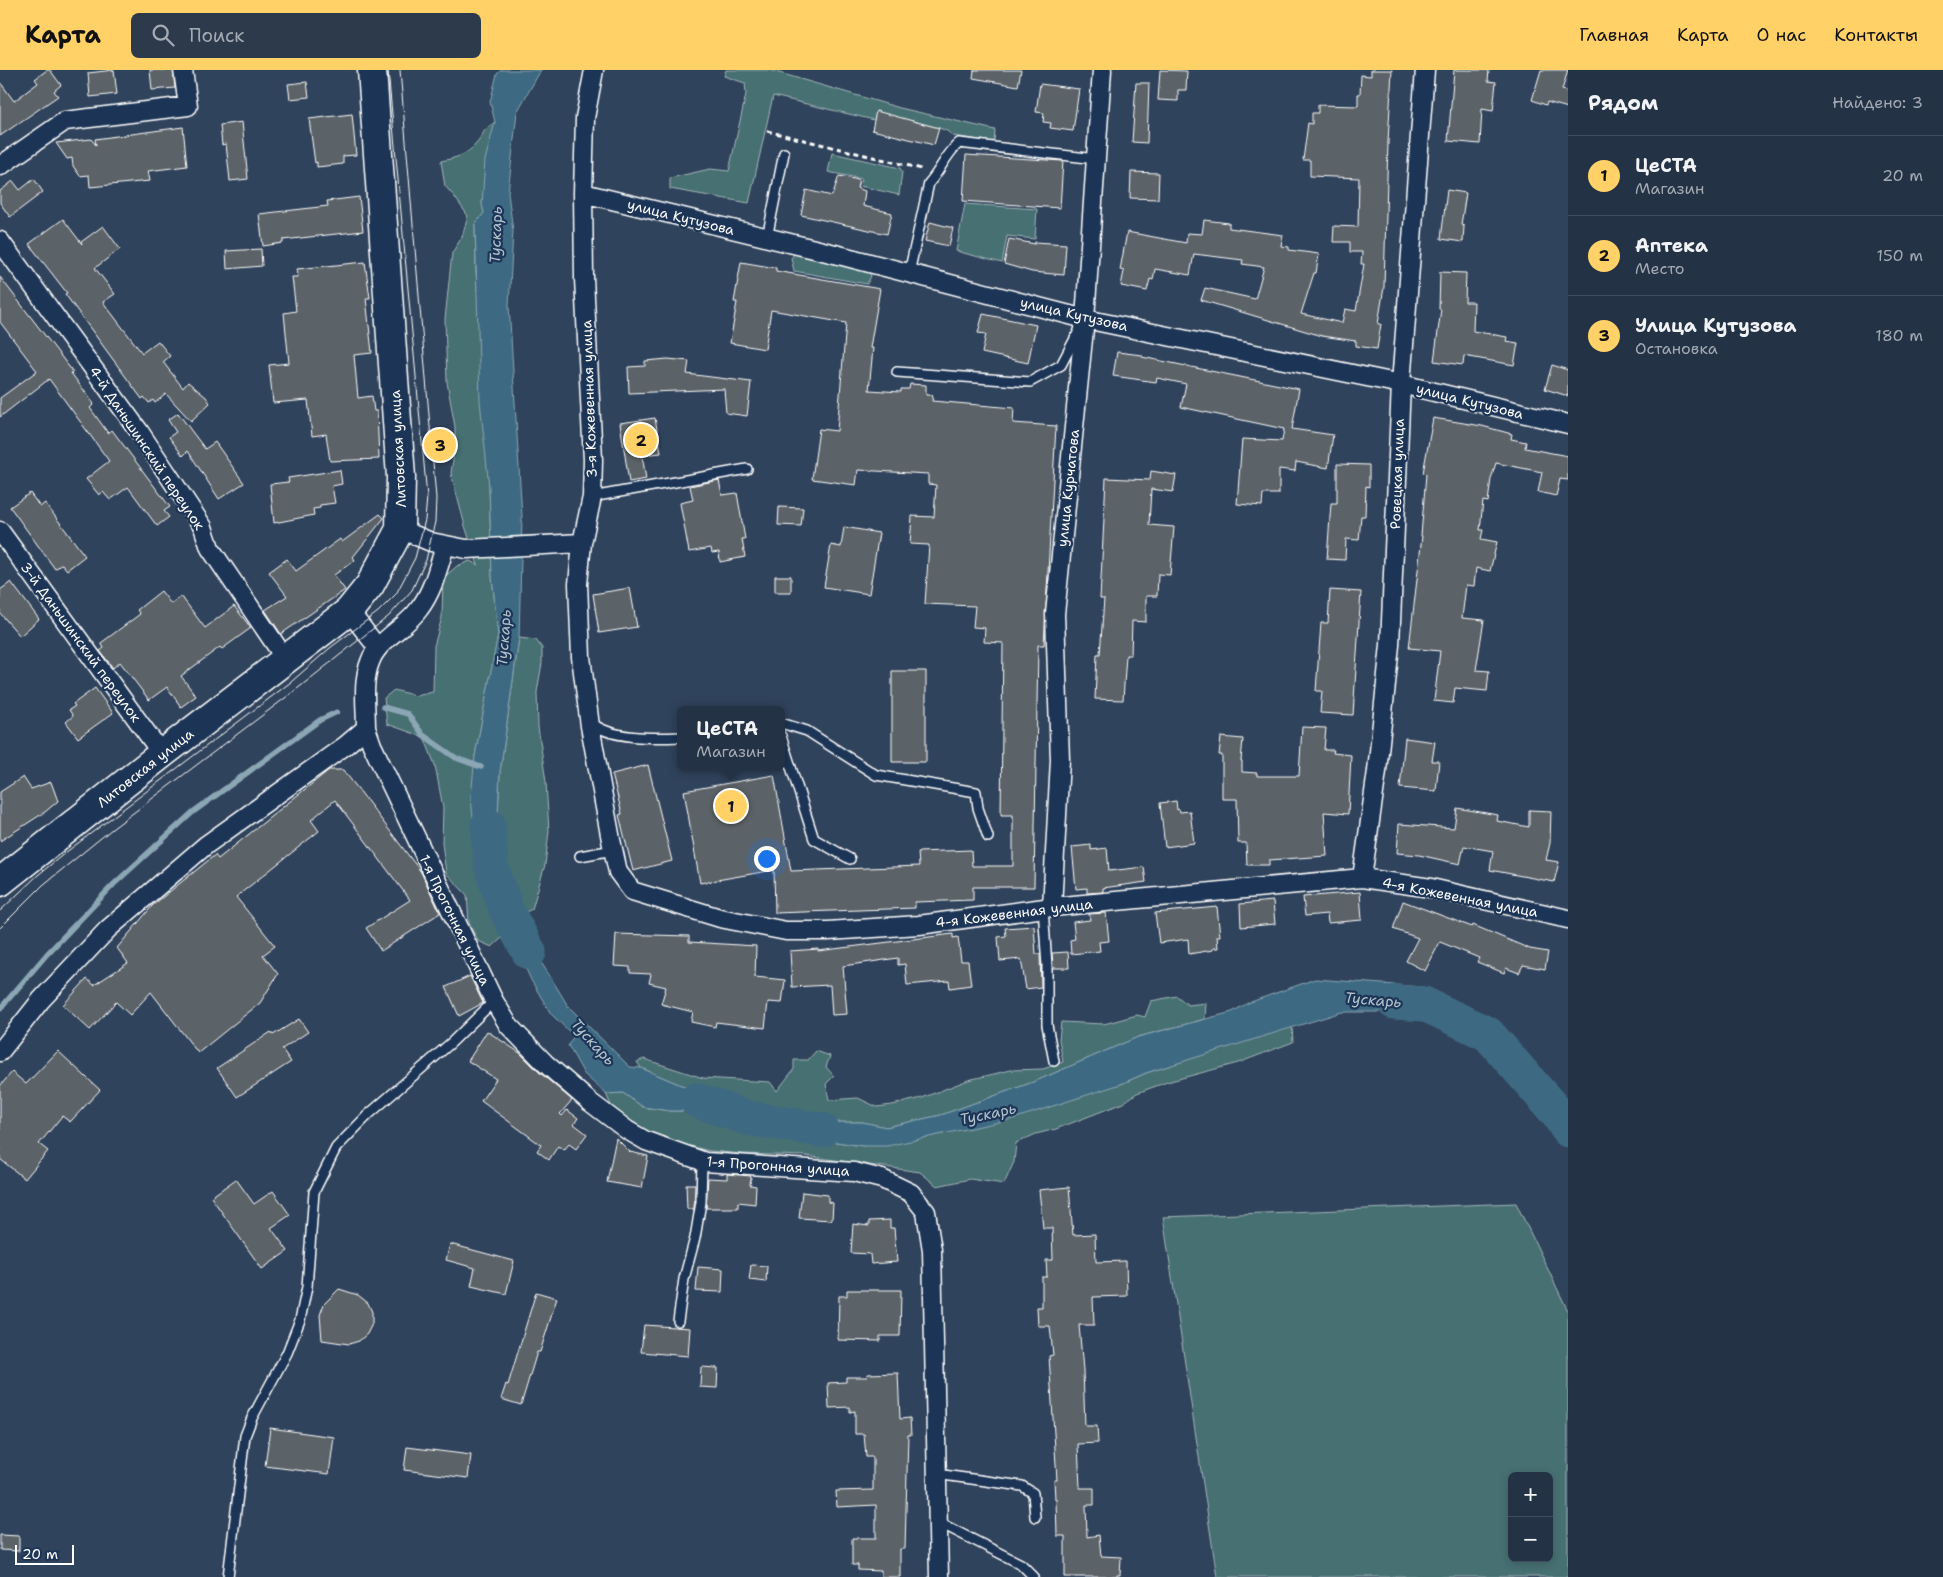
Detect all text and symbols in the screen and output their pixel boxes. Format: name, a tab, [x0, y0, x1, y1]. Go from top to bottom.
search box	[131, 13, 481, 58]
text: Карта	[25, 19, 101, 51]
icon: search	[149, 21, 177, 49]
text: Поиск	[189, 23, 244, 48]
text: Главная	[1579, 23, 1649, 47]
text: Карта	[1677, 23, 1729, 47]
text: О нас	[1757, 23, 1806, 47]
text: Контакты	[1834, 23, 1918, 47]
text: Рядом	[1588, 89, 1658, 117]
text: Найдено: 3	[1832, 92, 1923, 113]
text: ЦеСТА	[1635, 153, 1697, 178]
text: 1	[1600, 165, 1608, 186]
text: 20 m	[1882, 165, 1923, 186]
text: Магазин	[1635, 178, 1704, 199]
street label: улица Кутузова	[626, 195, 737, 239]
water label: Тускарь	[485, 206, 507, 264]
text: Аптека	[1635, 233, 1708, 258]
text: 2	[1598, 245, 1610, 266]
text: 150 m	[1876, 245, 1923, 266]
text: Место	[1635, 258, 1685, 279]
street label: улица Кутузова	[1018, 293, 1130, 335]
text: Улица Кутузова	[1635, 313, 1796, 338]
street label: 3-я Кожевенная улица	[577, 319, 601, 478]
text: 3	[1598, 325, 1610, 346]
text: 180 m	[1875, 325, 1923, 346]
text: Остановка	[1635, 338, 1718, 359]
street label: 4-й Даньшинский переулок	[85, 363, 209, 534]
street label: улица Кутузова	[1415, 379, 1526, 423]
street label: Литовская улица	[386, 389, 410, 508]
street label: Ровецкая улица	[1386, 418, 1408, 530]
pin: 2	[625, 421, 657, 459]
pin: 3	[424, 426, 456, 464]
street label: улица Курчатова	[1053, 428, 1083, 548]
street label: 3-й Даньшинский переулок	[17, 558, 145, 726]
water label: Тускарь	[492, 608, 516, 667]
popup	[677, 706, 785, 771]
text: ЦеСТА	[696, 716, 758, 741]
street label: Литовская улица	[93, 724, 197, 811]
text: Магазин	[696, 741, 766, 762]
pin: 1	[715, 787, 747, 825]
your location	[754, 846, 780, 872]
street label: 1-я Прогонная улица	[416, 852, 495, 989]
street label: 4-я Кожевенная улица	[1381, 873, 1540, 921]
street label: 4-я Кожевенная улица	[934, 894, 1094, 932]
water label: Тускарь	[1344, 988, 1403, 1012]
water label: Тускарь	[566, 1014, 620, 1070]
water label: Тускарь	[958, 1098, 1018, 1130]
street label: 1-я Прогонная улица	[706, 1152, 850, 1180]
map controls	[1508, 1472, 1553, 1562]
button: +	[1508, 1472, 1553, 1517]
button: −	[1508, 1517, 1553, 1562]
scale bar	[15, 1542, 74, 1565]
text: 20 m	[22, 1545, 58, 1563]

